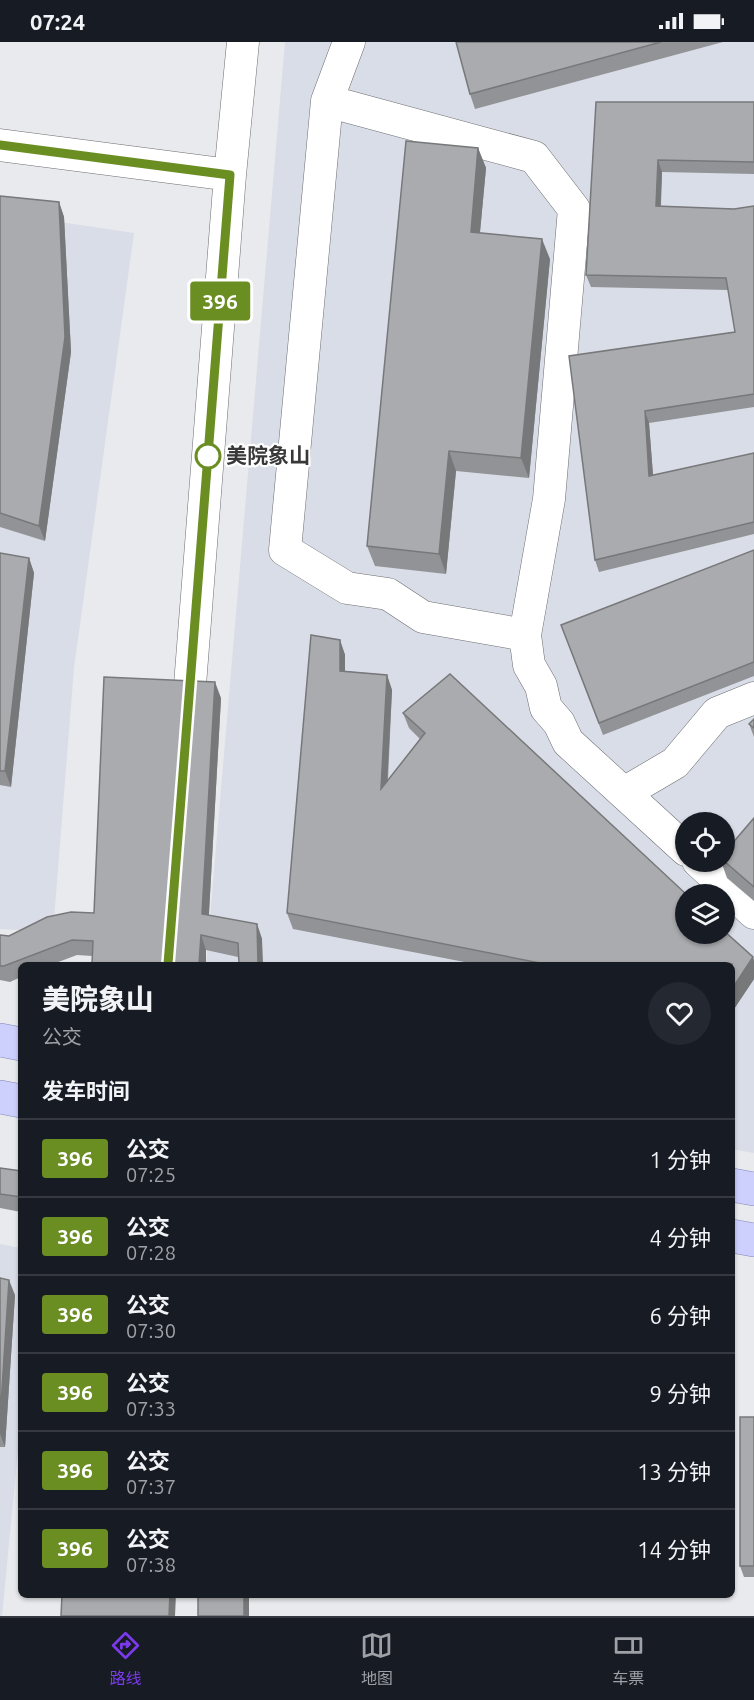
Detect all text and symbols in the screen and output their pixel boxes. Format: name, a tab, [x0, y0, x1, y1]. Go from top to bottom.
text: 07:24	[30, 9, 85, 34]
line badge: 396	[186, 282, 254, 320]
text: 396	[202, 289, 238, 313]
marker: 美院象山	[195, 443, 221, 469]
place label: 美院象山	[226, 443, 310, 467]
map controls	[675, 812, 735, 944]
button: locate	[675, 812, 735, 872]
button: layers	[675, 884, 735, 944]
button: heart	[648, 982, 711, 1045]
text: 美院象山	[42, 983, 154, 1014]
text: 公交	[42, 1025, 82, 1048]
text: 发车时间	[42, 1078, 130, 1103]
text: 公交	[126, 1136, 170, 1161]
text: 396	[57, 1146, 93, 1170]
text: 1 分钟	[650, 1147, 711, 1172]
text: 07:25	[126, 1163, 176, 1186]
text: 公交	[126, 1214, 170, 1239]
text: 396	[57, 1224, 93, 1248]
text: 4 分钟	[650, 1225, 711, 1250]
text: 07:28	[126, 1241, 176, 1264]
text: 公交	[126, 1292, 170, 1317]
text: 396	[57, 1302, 93, 1326]
text: 6 分钟	[650, 1303, 711, 1328]
text: 07:30	[126, 1319, 176, 1342]
text: 公交	[126, 1370, 170, 1395]
text: 396	[57, 1380, 93, 1404]
text: 9 分钟	[650, 1381, 711, 1406]
text: 07:33	[126, 1397, 176, 1420]
text: 公交	[126, 1448, 170, 1473]
text: 396	[57, 1458, 93, 1482]
text: 13 分钟	[637, 1459, 711, 1484]
text: 07:37	[126, 1475, 176, 1498]
text: 公交	[126, 1526, 170, 1551]
text: 396	[57, 1536, 93, 1560]
text: 14 分钟	[637, 1537, 711, 1562]
text: 07:38	[126, 1553, 176, 1576]
tab: 路线	[109, 1629, 142, 1689]
tab: 地图	[360, 1629, 393, 1689]
tab: 车票	[612, 1629, 645, 1689]

